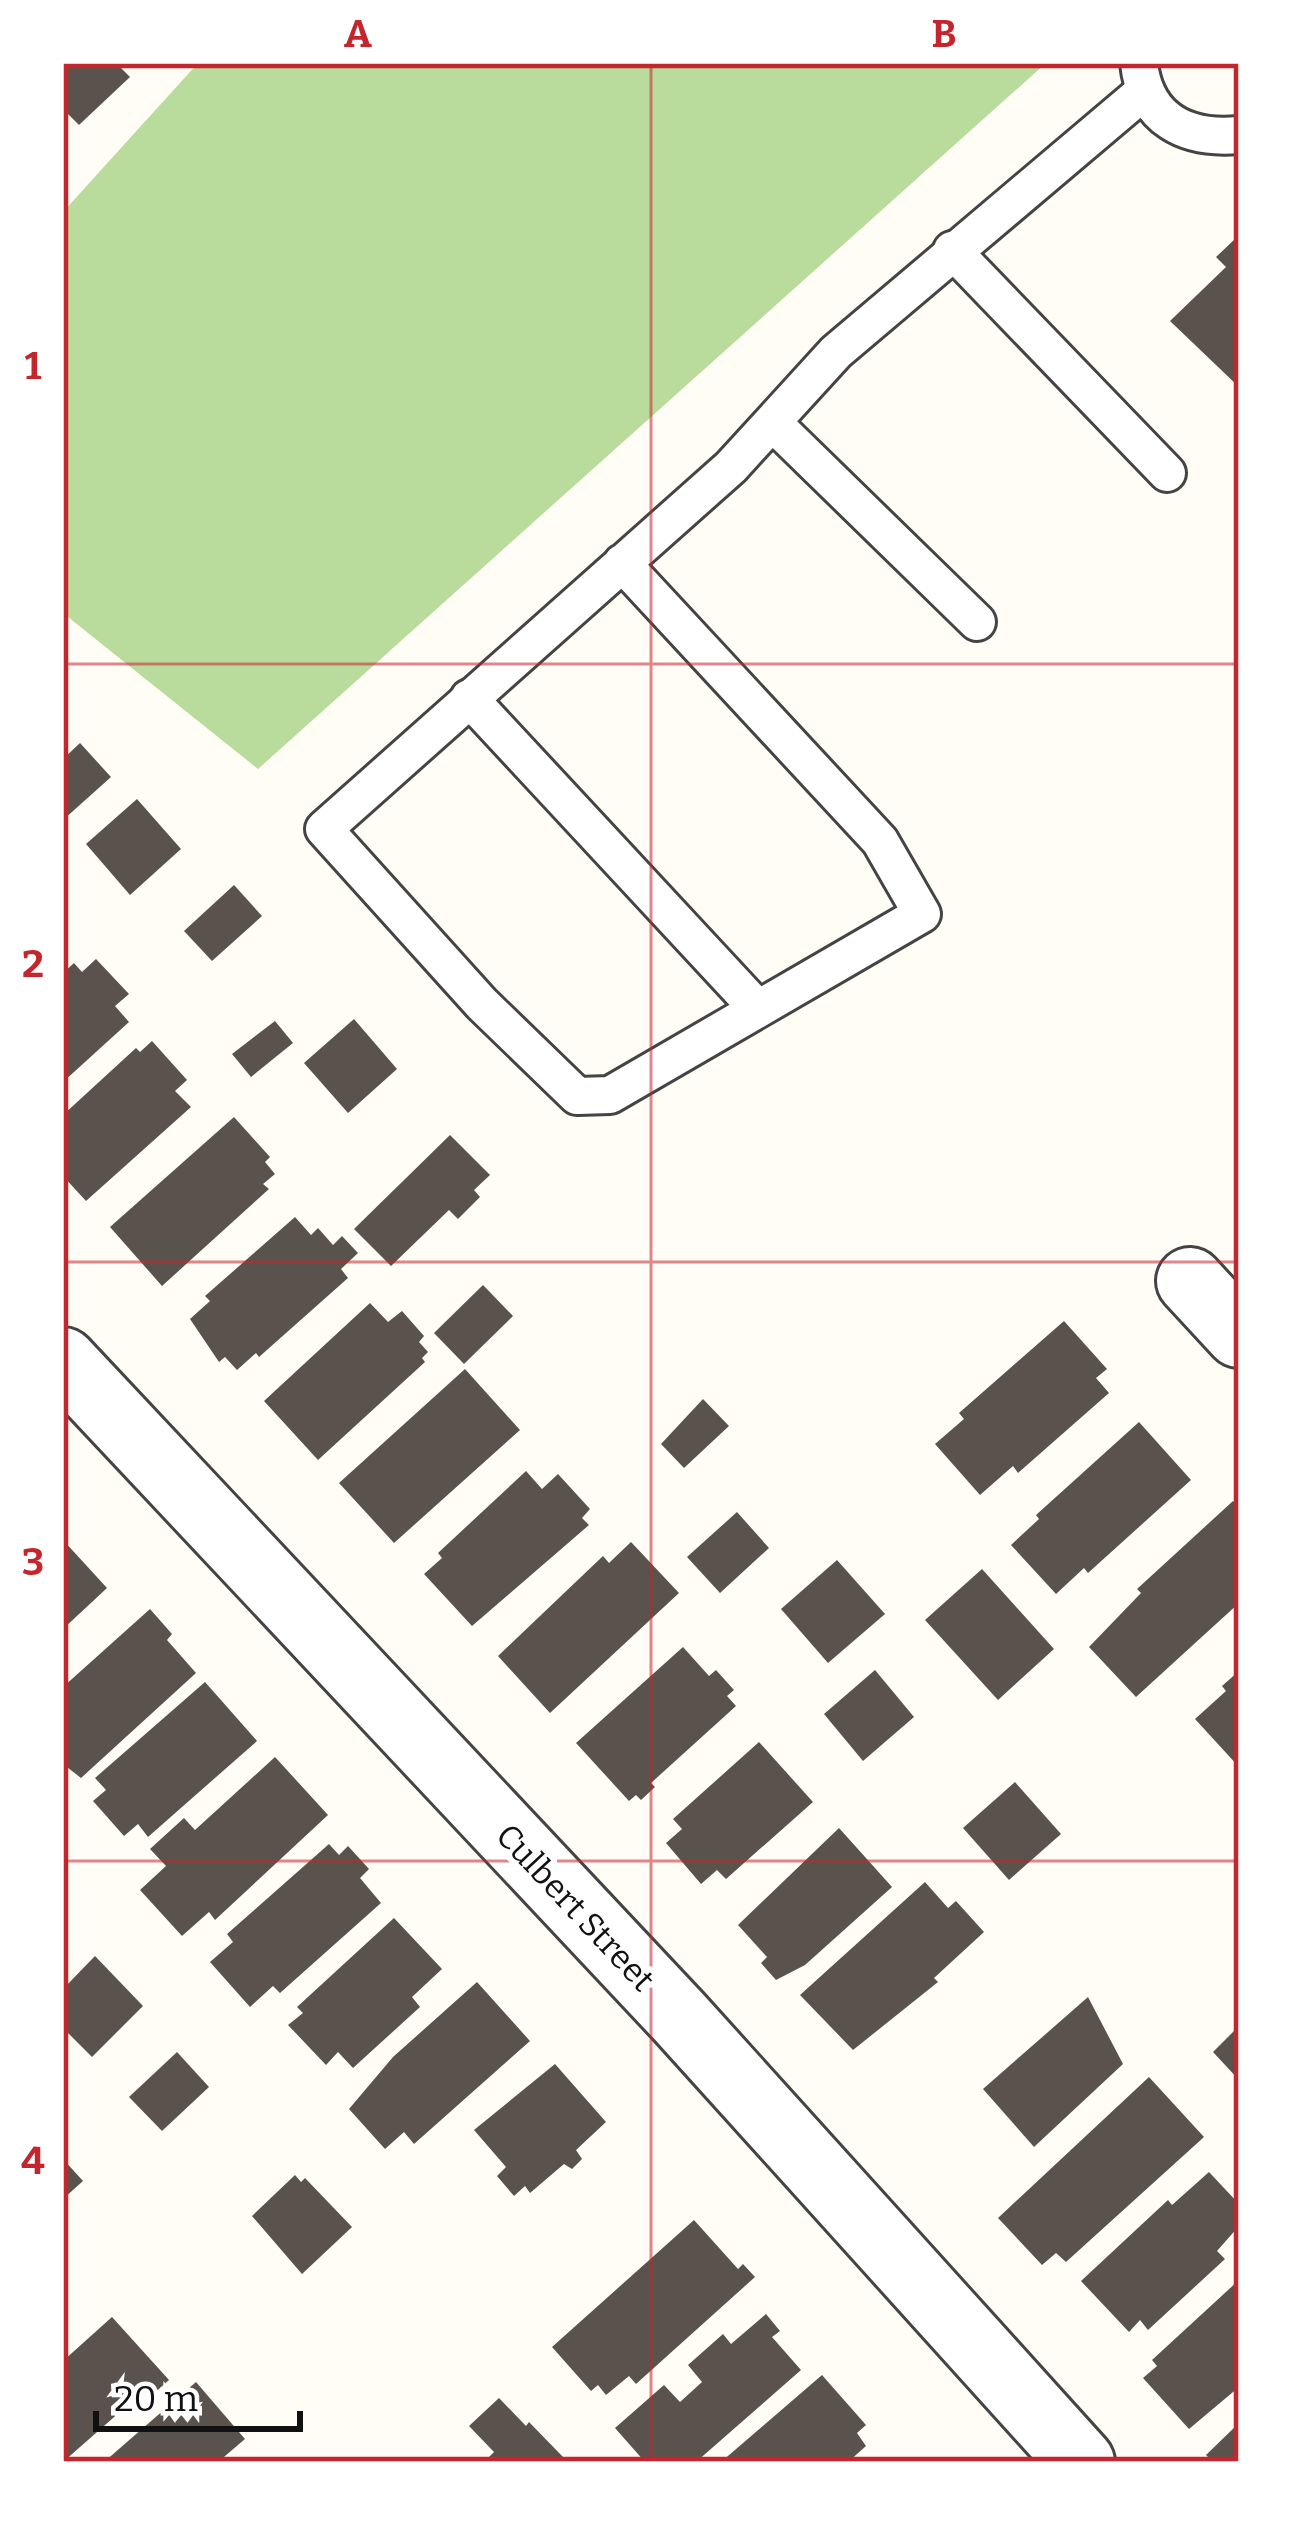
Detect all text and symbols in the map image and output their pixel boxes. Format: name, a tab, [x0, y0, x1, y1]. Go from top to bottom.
text: A	[344, 11, 372, 57]
text: B	[931, 11, 957, 57]
text: 1	[25, 343, 42, 389]
text: 2	[22, 941, 44, 987]
text: 3	[22, 1539, 44, 1585]
street label: Culbert Street	[488, 1816, 663, 2000]
text: 4	[21, 2138, 45, 2184]
scale bar	[96, 2357, 300, 2431]
text: 20 m	[114, 2377, 198, 2421]

